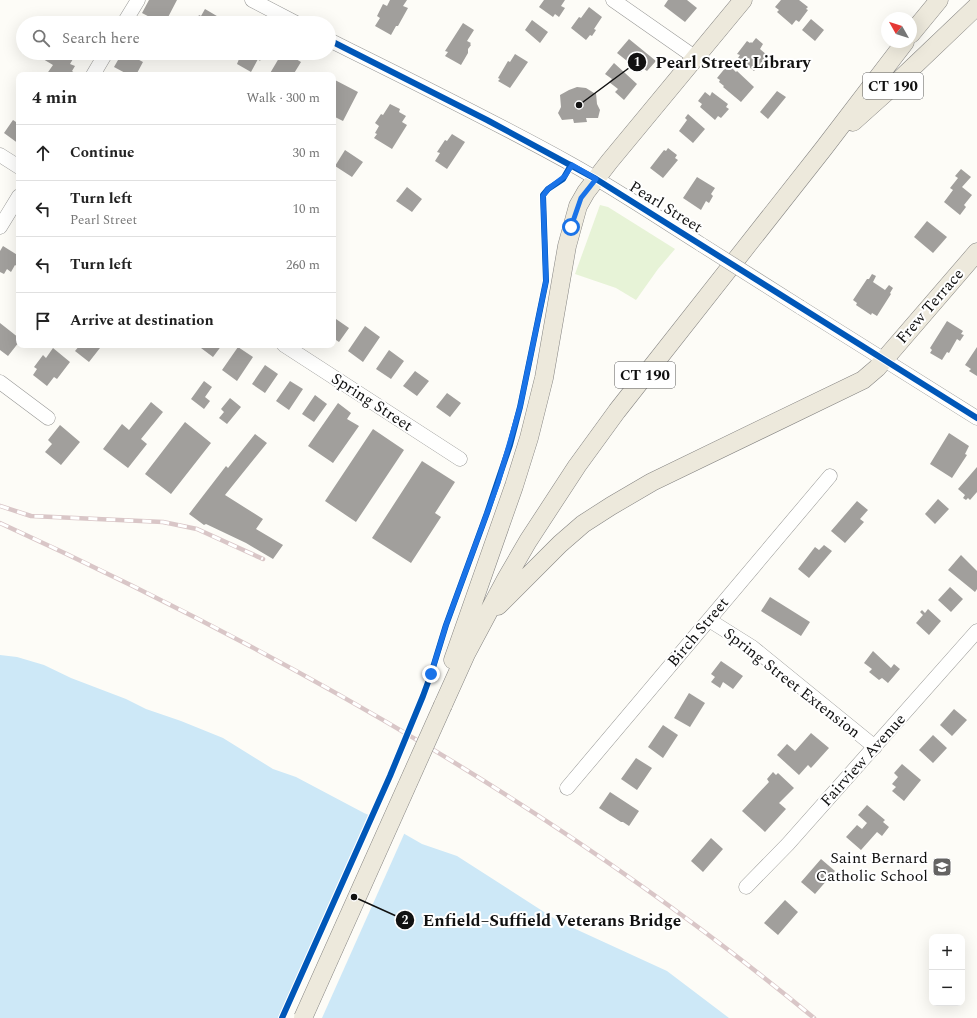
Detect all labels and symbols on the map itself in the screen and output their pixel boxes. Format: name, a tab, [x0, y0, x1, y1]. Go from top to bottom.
north arrow	[881, 12, 917, 48]
callout: Pearl Street Library	[627, 47, 818, 76]
text: Pearl Street Library	[655, 50, 812, 76]
text: 1	[634, 53, 640, 72]
road number: CT 190	[863, 73, 923, 99]
street label: Pearl Street	[625, 175, 708, 239]
route start	[562, 218, 580, 236]
street label: Frew Terrace	[890, 263, 970, 349]
road number: CT 190	[615, 362, 675, 388]
street label: Spring Street	[327, 367, 418, 438]
street label: Birch Street	[662, 592, 735, 672]
street label: Spring Street Extension	[718, 622, 866, 744]
route end	[422, 665, 440, 683]
street label: Fairview Avenue	[815, 708, 911, 812]
place label: Saint Bernard Catholic School	[816, 846, 928, 888]
school or university icon: Saint Bernard Catholic School	[931, 856, 953, 878]
callout: Enfield–Suffield Veterans Bridge	[395, 905, 689, 934]
text: Enfield–Suffield Veterans Bridge	[423, 908, 681, 934]
text: 2	[402, 911, 409, 930]

